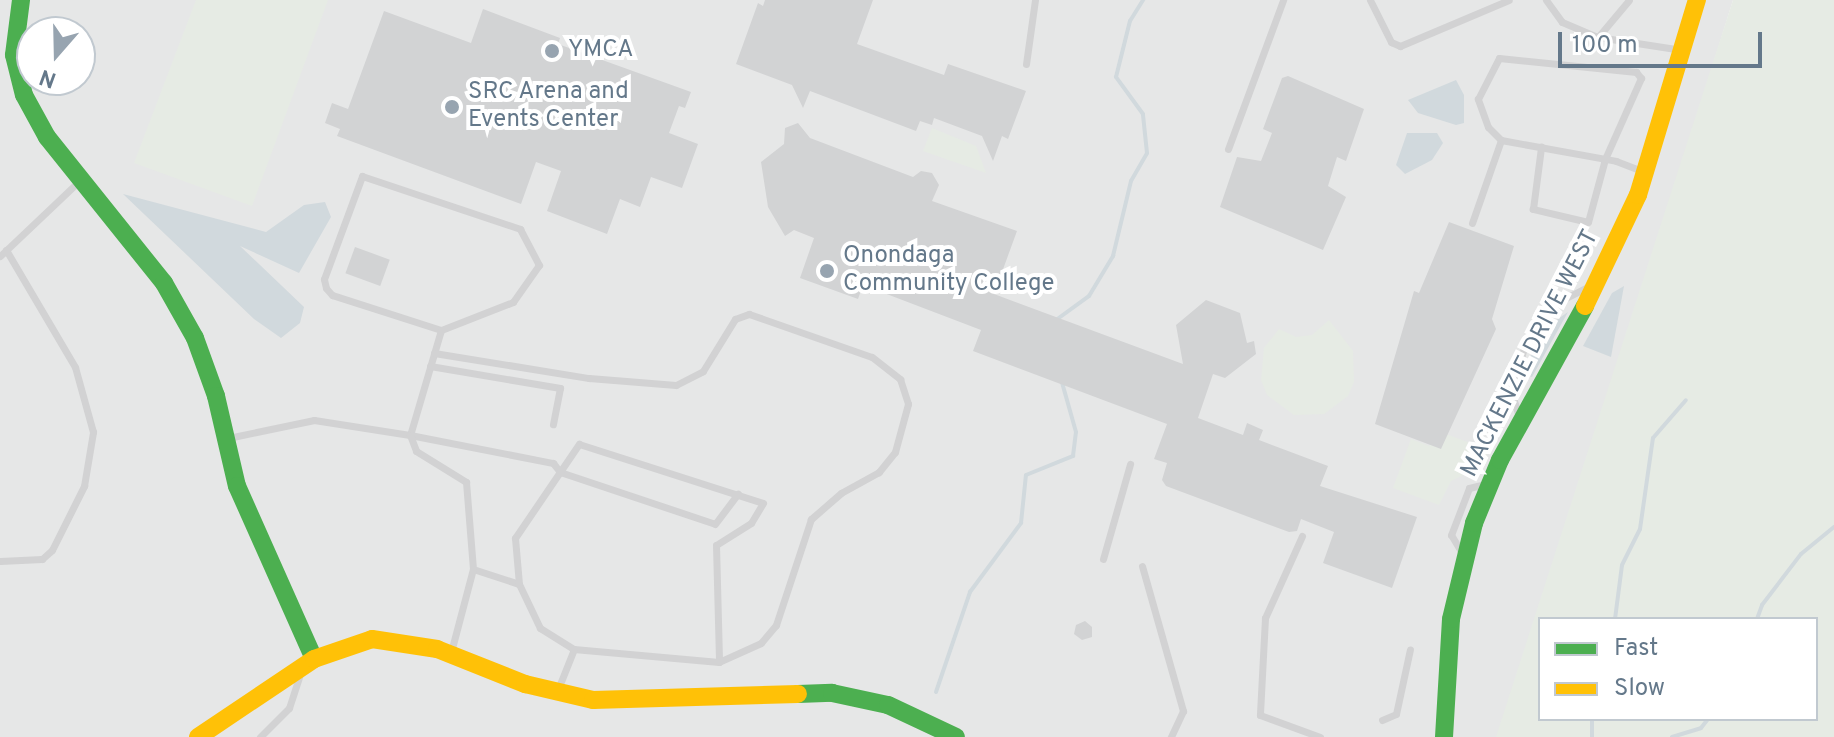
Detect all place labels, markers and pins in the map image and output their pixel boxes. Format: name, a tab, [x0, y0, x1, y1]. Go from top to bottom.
place label: YMCA	[568, 37, 634, 65]
marker: YMCA	[543, 42, 561, 60]
place label: SRC Arena and Events Center	[468, 79, 630, 135]
marker: SRC Arena and Events Center	[443, 98, 461, 116]
place label: Onondaga Community College	[843, 243, 1054, 299]
marker: Onondaga Community College	[818, 262, 836, 280]

